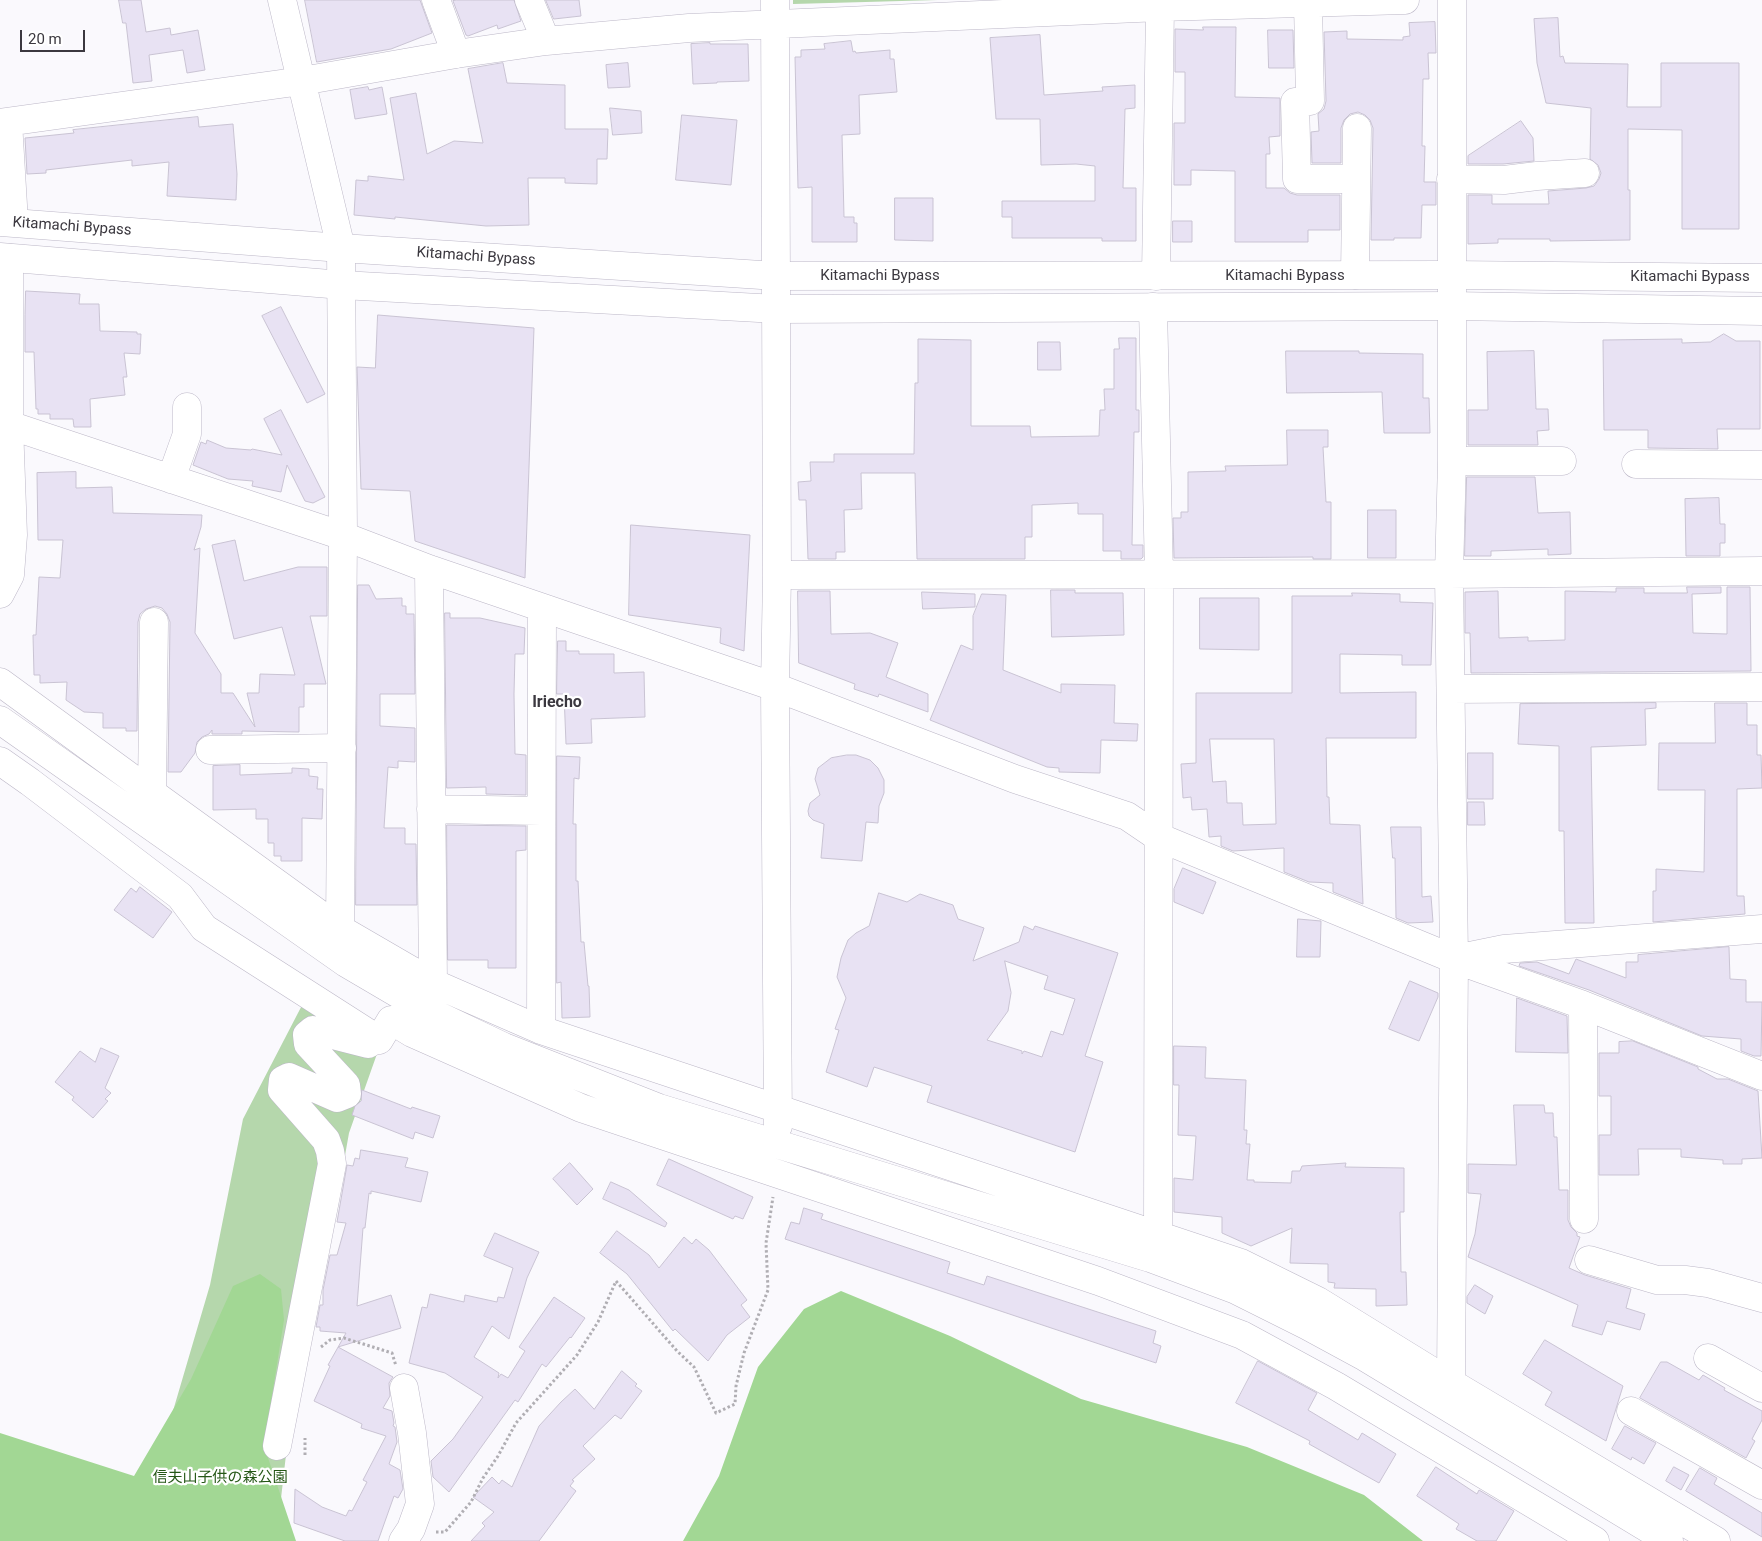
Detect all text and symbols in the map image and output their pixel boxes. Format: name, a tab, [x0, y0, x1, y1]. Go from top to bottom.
scale bar	[22, 20, 88, 52]
text: 20 m	[28, 30, 62, 48]
street label: Kitamachi Bypass	[12, 214, 132, 240]
street label: Kitamachi Bypass	[416, 244, 536, 270]
street label: Kitamachi Bypass	[820, 267, 940, 285]
street label: Kitamachi Bypass	[1225, 267, 1345, 285]
street label: Kitamachi Bypass	[1630, 268, 1750, 286]
district label: Iriecho	[532, 693, 582, 713]
park label: 信夫山子供の森公園	[153, 1469, 287, 1487]

